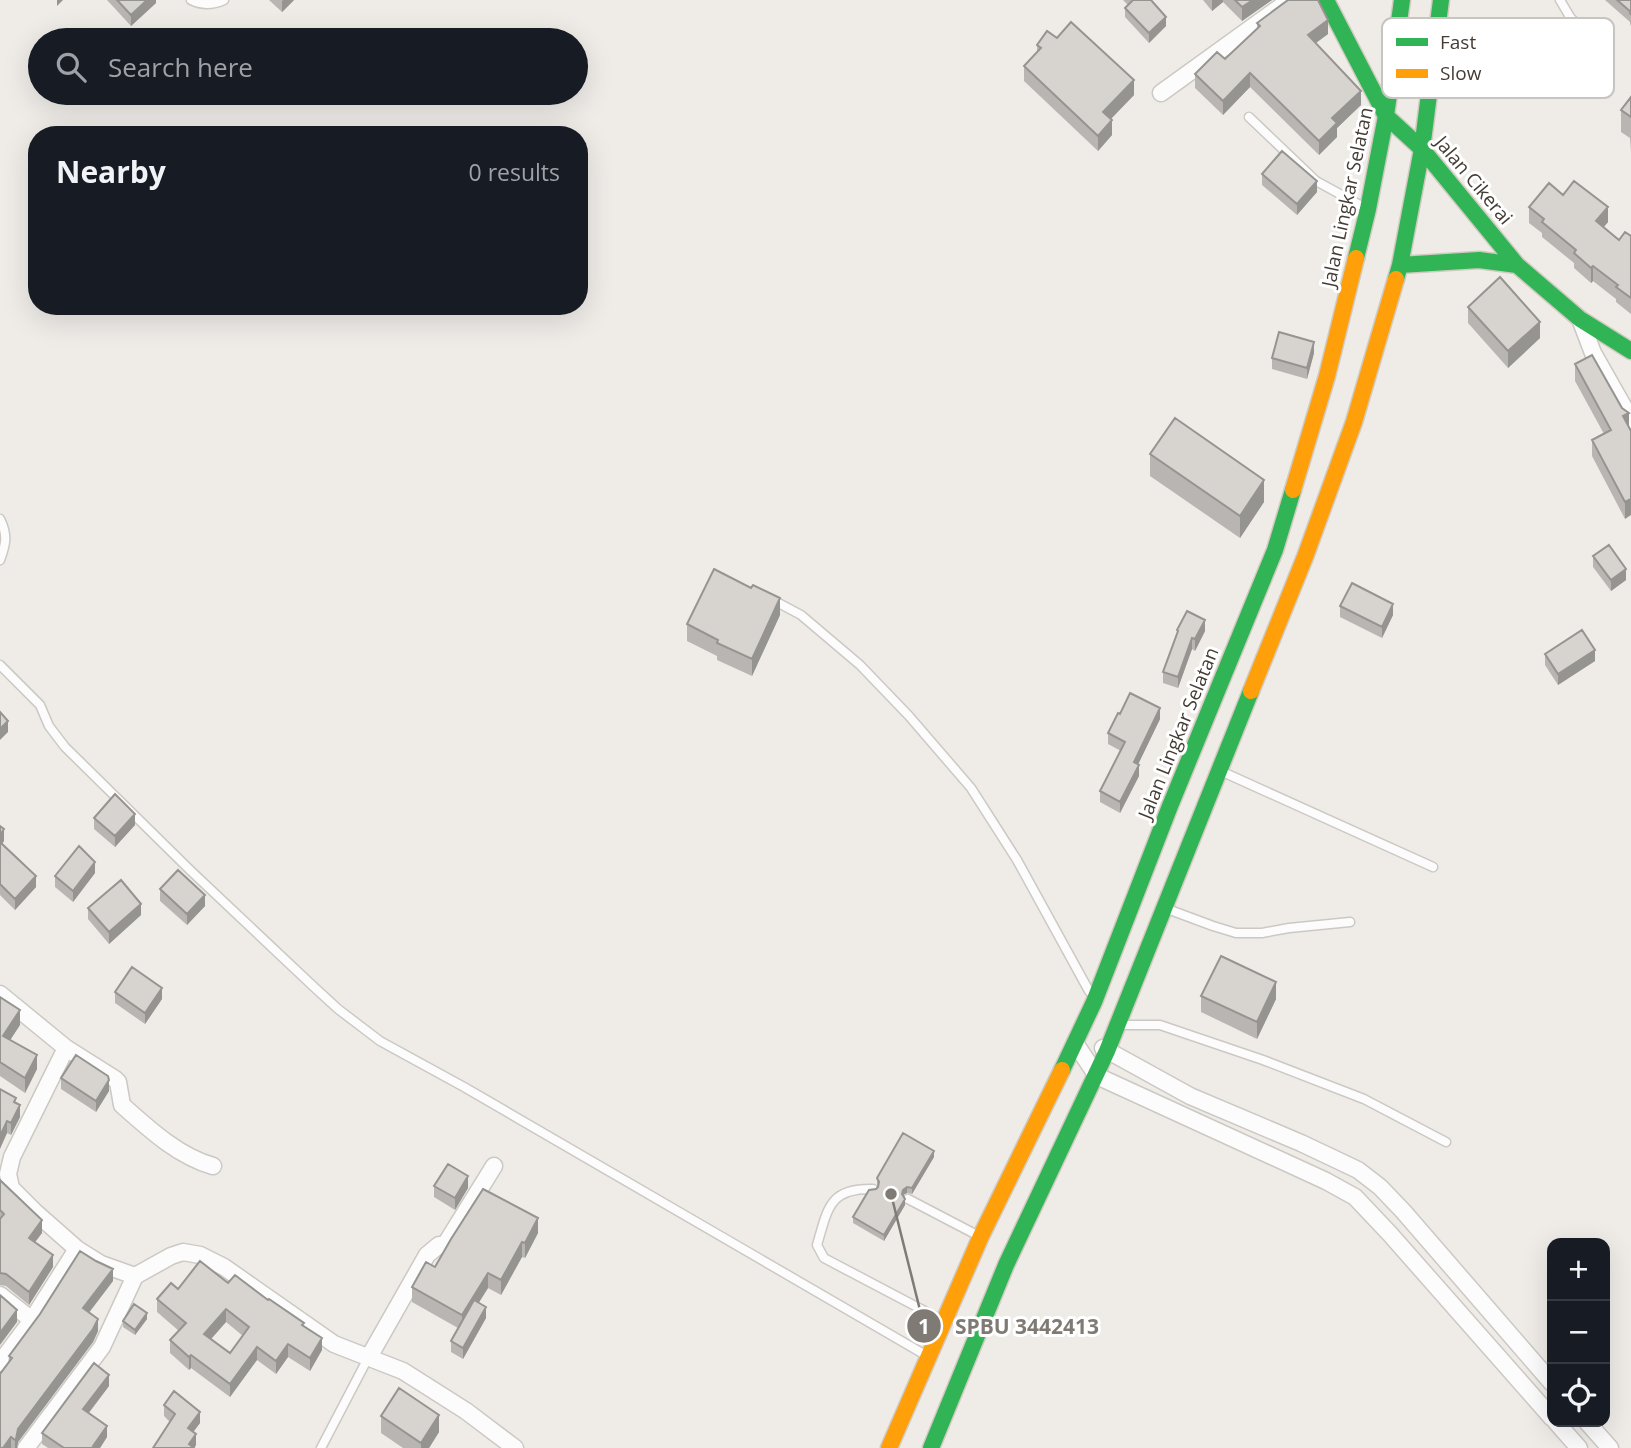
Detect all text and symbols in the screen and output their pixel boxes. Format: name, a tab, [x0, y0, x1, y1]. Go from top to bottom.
legend	[1382, 18, 1614, 98]
search box	[28, 28, 588, 105]
text: Fast	[1440, 29, 1476, 55]
icon: search	[52, 48, 90, 86]
text: Search here	[108, 49, 253, 85]
text: Slow	[1440, 60, 1482, 86]
street label: Jalan Lingkar Selatan	[1315, 105, 1379, 291]
street label: Jalan Cikerai	[1428, 129, 1519, 230]
text: Nearby	[56, 151, 166, 192]
text: 0 results	[469, 156, 560, 188]
street label: Jalan Lingkar Selatan	[1131, 643, 1224, 825]
map controls	[1547, 1238, 1610, 1427]
button: +	[1547, 1238, 1610, 1301]
button: −	[1547, 1301, 1610, 1364]
callout: SPBU 3442413	[906, 1305, 1114, 1347]
text: 1	[918, 1312, 930, 1340]
text: SPBU 3442413	[955, 1312, 1099, 1340]
button: locate	[1547, 1364, 1610, 1427]

